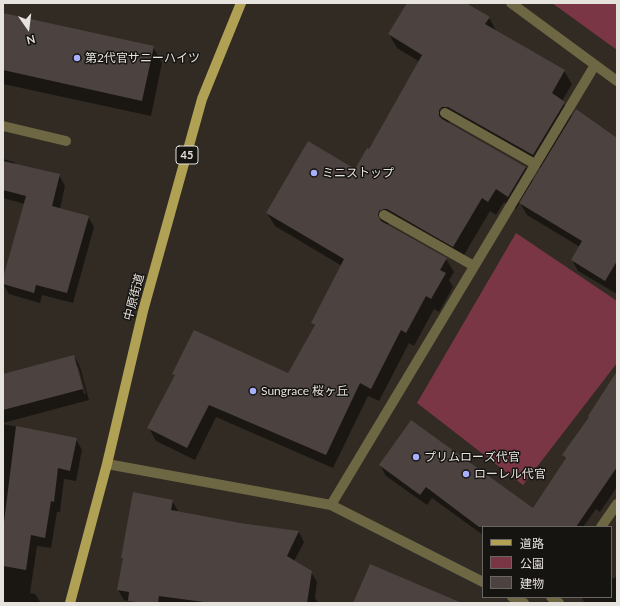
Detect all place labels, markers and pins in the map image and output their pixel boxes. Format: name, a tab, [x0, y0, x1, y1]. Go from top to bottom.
place label: 第2代官サニーハイツ	[85, 51, 200, 65]
marker: 第2代官サニーハイツ	[72, 53, 82, 63]
place label: ミニストップ	[322, 166, 394, 180]
marker: ミニストップ	[309, 168, 319, 178]
place label: Sungrace 桜ヶ丘	[261, 384, 348, 398]
marker: Sungrace 桜ヶ丘	[248, 386, 258, 396]
place label: プリムローズ代官	[424, 450, 520, 464]
marker: プリムローズ代官	[411, 452, 421, 462]
place label: ローレル代官	[474, 467, 546, 481]
marker: ローレル代官	[461, 469, 471, 479]

